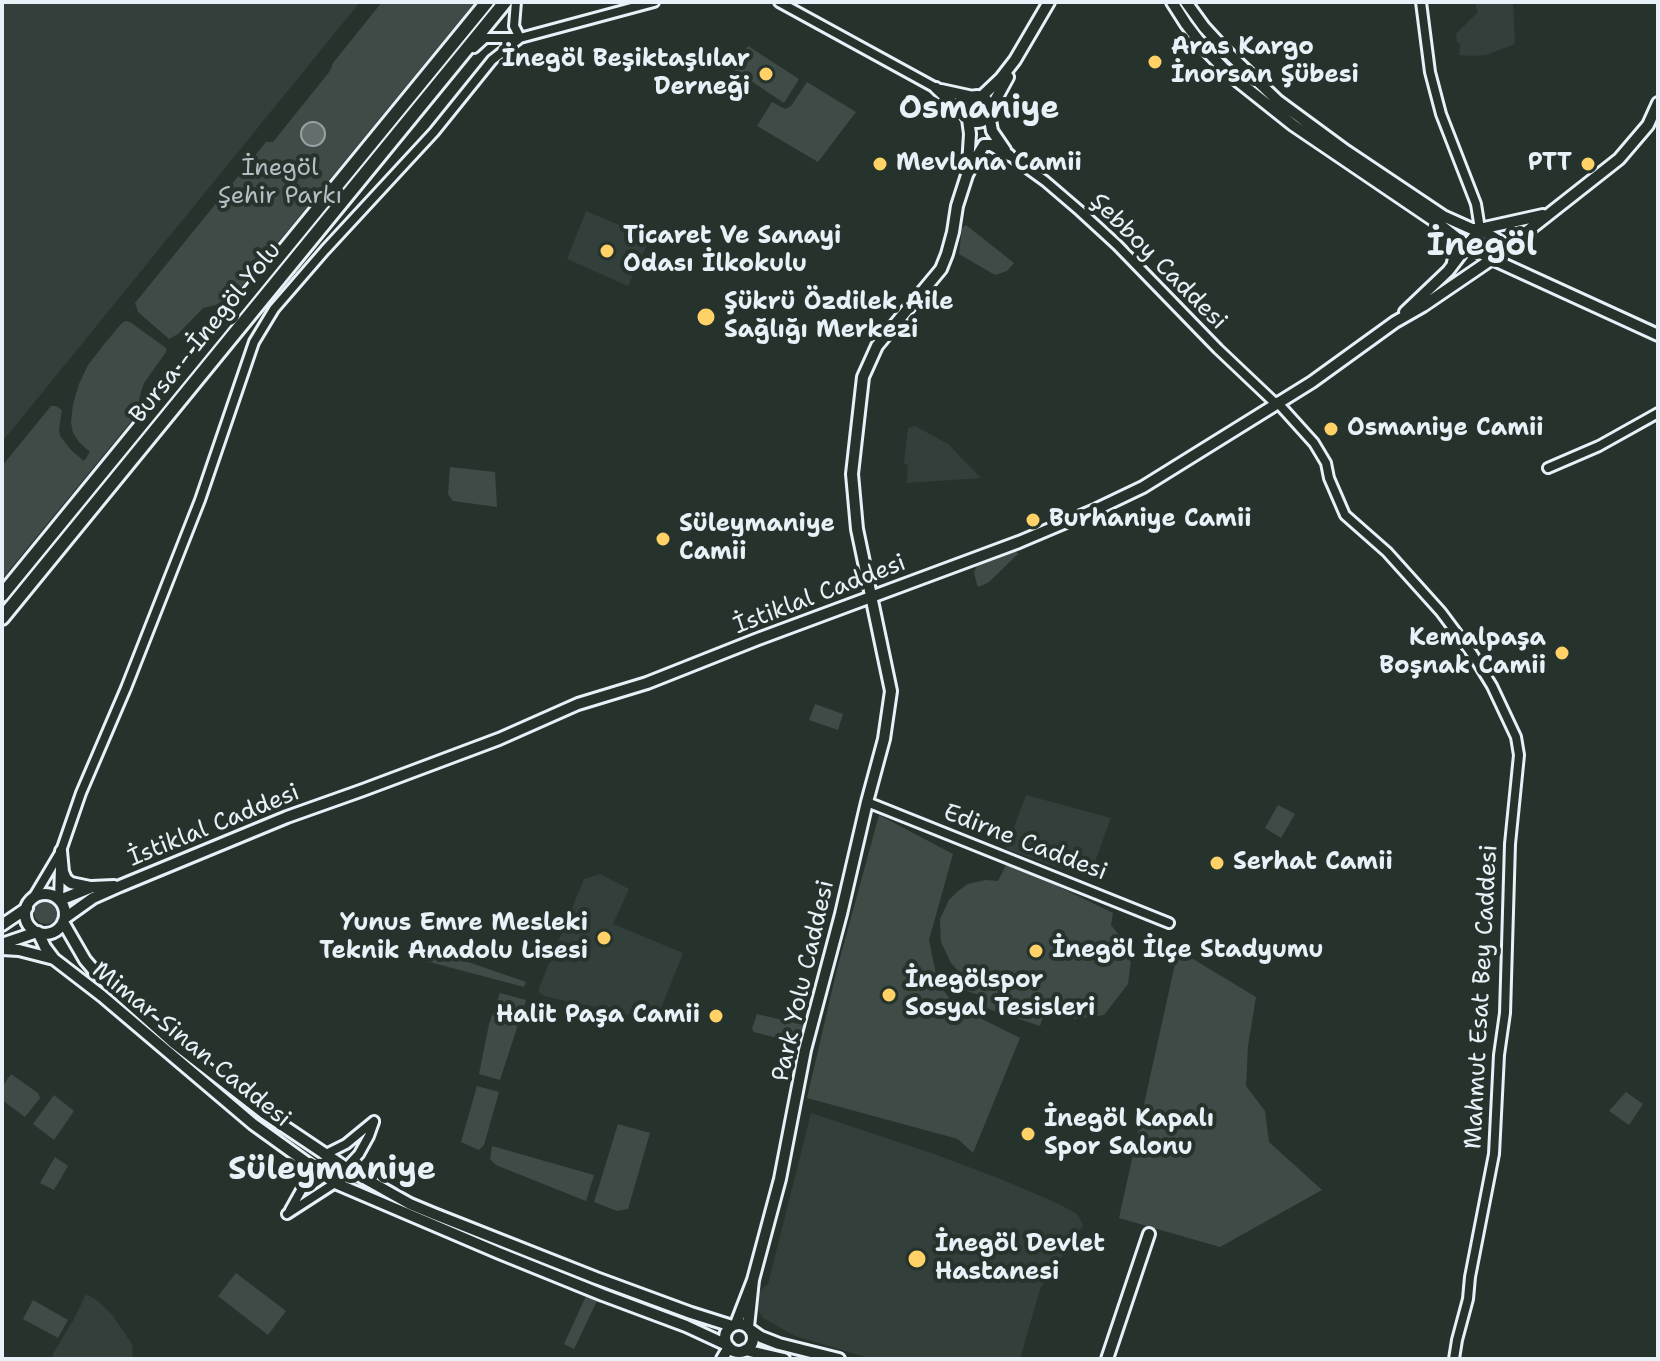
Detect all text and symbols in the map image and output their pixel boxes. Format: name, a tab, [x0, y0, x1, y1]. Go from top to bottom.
place label: Aras Kargo İnorsan Şübesi	[1171, 34, 1359, 90]
place label: İnegöl Beşiktaşlılar Derneği	[502, 46, 750, 102]
marker: Aras Kargo İnorsan Şübesi	[1146, 53, 1164, 71]
marker: İnegöl Beşiktaşlılar Derneği	[757, 65, 775, 83]
district label: Osmaniye	[898, 91, 1060, 129]
place label: Mevlana Camii	[896, 150, 1082, 178]
place label: PTT	[1528, 150, 1572, 178]
park label: İnegöl Şehir Parkı	[218, 155, 342, 211]
marker: Mevlana Camii	[871, 155, 889, 173]
marker: PTT	[1579, 155, 1597, 173]
street label: Şebboy Caddesi	[1084, 188, 1232, 336]
place label: Ticaret Ve Sanayi Odası İlkokulu	[623, 223, 841, 279]
district label: İnegöl	[1427, 228, 1537, 266]
street label: Bursa - İnegöl Yolu	[124, 237, 288, 429]
marker: Ticaret Ve Sanayi Odası İlkokulu	[598, 242, 616, 260]
place label: Şükrü Özdilek Aile Sağlığı Merkezi	[724, 289, 954, 345]
marker: Şükrü Özdilek Aile Sağlığı Merkezi	[695, 306, 717, 328]
place label: Osmaniye Camii	[1347, 415, 1544, 443]
marker: Osmaniye Camii	[1322, 420, 1340, 438]
place label: Burhaniye Camii	[1049, 506, 1252, 534]
place label: Süleymaniye Camii	[679, 511, 835, 567]
marker: Burhaniye Camii	[1024, 511, 1042, 529]
marker: Süleymaniye Camii	[654, 530, 672, 548]
street label: İstiklal Caddesi	[730, 549, 910, 641]
place label: Kemalpaşa Boşnak Camii	[1379, 625, 1546, 681]
marker: Kemalpaşa Boşnak Camii	[1553, 644, 1571, 662]
street label: İstiklal Caddesi	[124, 779, 304, 873]
street label: Edirne Caddesi	[939, 799, 1111, 887]
street label: Mahmut Esat Bey Caddesi	[1460, 844, 1504, 1150]
place label: Serhat Camii	[1233, 849, 1393, 877]
marker: Serhat Camii	[1208, 854, 1226, 872]
street label: Park Yolu Caddesi	[767, 878, 841, 1084]
place label: Yunus Emre Mesleki Teknik Anadolu Lisesi	[319, 910, 588, 966]
marker: Yunus Emre Mesleki Teknik Anadolu Lisesi	[595, 929, 613, 947]
place label: İnegöl İlçe Stadyumu	[1052, 937, 1323, 965]
marker: İnegöl İlçe Stadyumu	[1027, 942, 1045, 960]
street label: Mimar Sinan Caddesi	[86, 956, 296, 1134]
place label: İnegölspor Sosyal Tesisleri	[905, 967, 1095, 1023]
marker: İnegölspor Sosyal Tesisleri	[880, 986, 898, 1004]
place label: Halit Paşa Camii	[496, 1002, 700, 1030]
marker: Halit Paşa Camii	[707, 1007, 725, 1025]
place label: İnegöl Kapalı Spor Salonu	[1044, 1106, 1214, 1162]
marker: İnegöl Kapalı Spor Salonu	[1019, 1125, 1037, 1143]
district label: Süleymaniye	[228, 1152, 436, 1190]
place label: İnegöl Devlet Hastanesi	[935, 1231, 1105, 1287]
marker: İnegöl Devlet Hastanesi	[906, 1248, 928, 1270]

